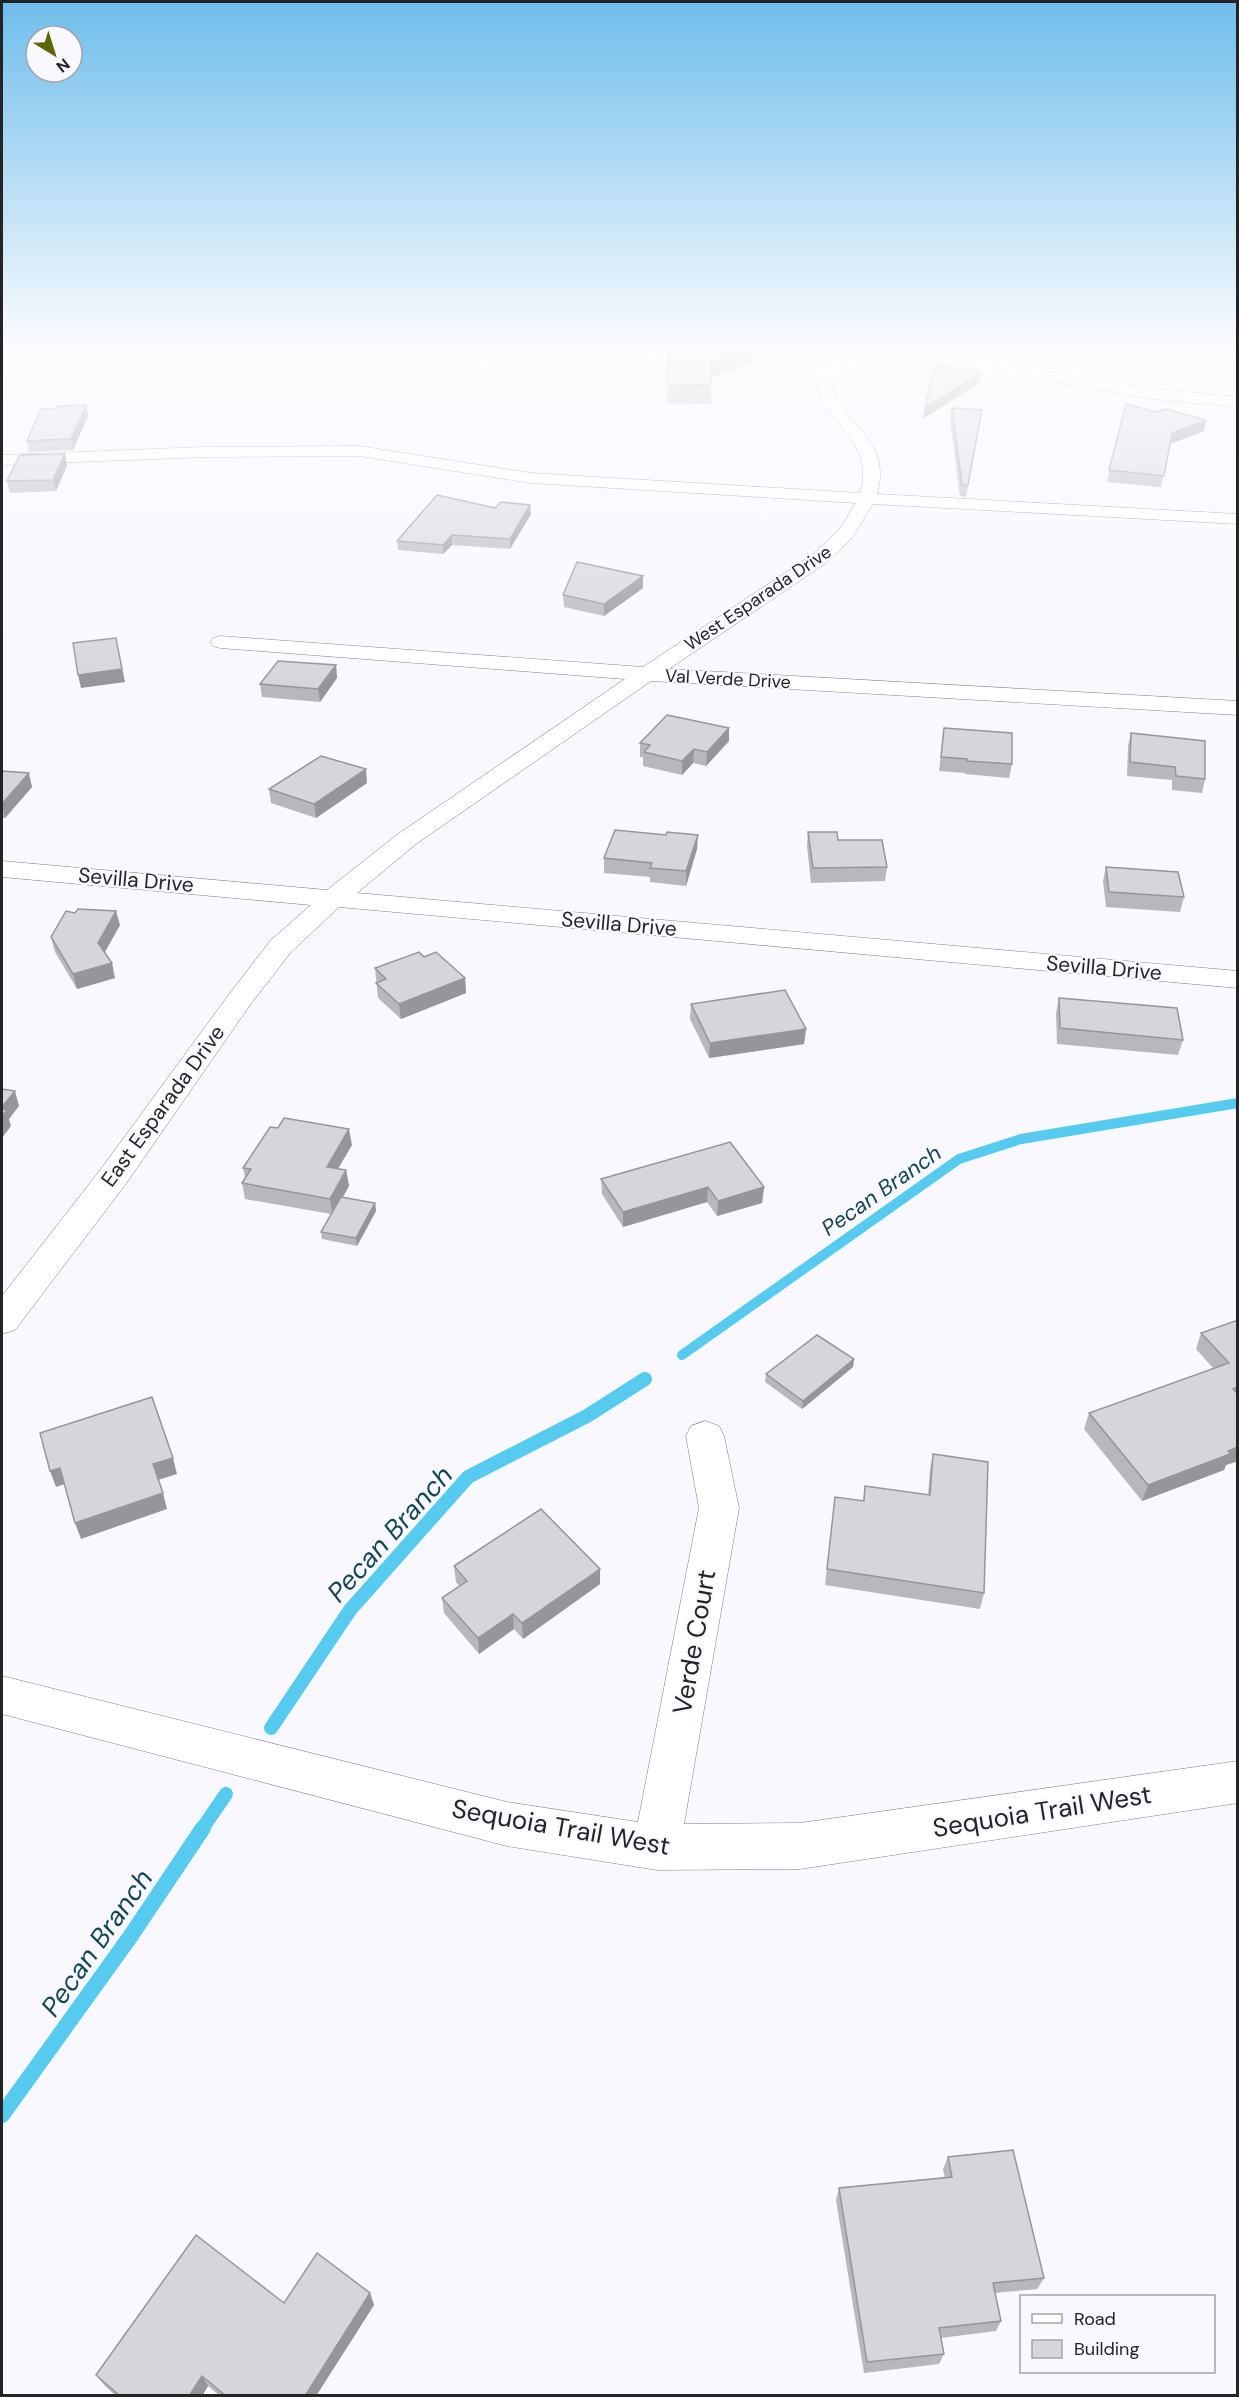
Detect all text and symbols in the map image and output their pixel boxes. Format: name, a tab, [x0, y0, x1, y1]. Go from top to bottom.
north arrow	[24, 24, 84, 84]
text: N	[52, 54, 74, 77]
street label: West Esparada Drive	[680, 540, 836, 656]
street label: Val Verde Drive	[664, 664, 792, 694]
street label: Sevilla Drive	[77, 861, 195, 899]
street label: Sevilla Drive	[560, 905, 678, 943]
street label: Sevilla Drive	[1045, 949, 1163, 987]
street label: East Esparada Drive	[95, 1020, 231, 1192]
water label: Pecan Branch	[816, 1138, 947, 1242]
water label: Pecan Branch	[319, 1458, 460, 1609]
street label: Verde Court	[665, 1567, 723, 1717]
street label: Sequoia Trail West	[930, 1777, 1154, 1845]
street label: Sequoia Trail West	[449, 1791, 673, 1863]
water label: Pecan Branch	[33, 1862, 160, 2023]
legend	[1020, 2295, 1215, 2373]
text: Road	[1074, 2307, 1116, 2331]
text: Building	[1074, 2337, 1139, 2361]

